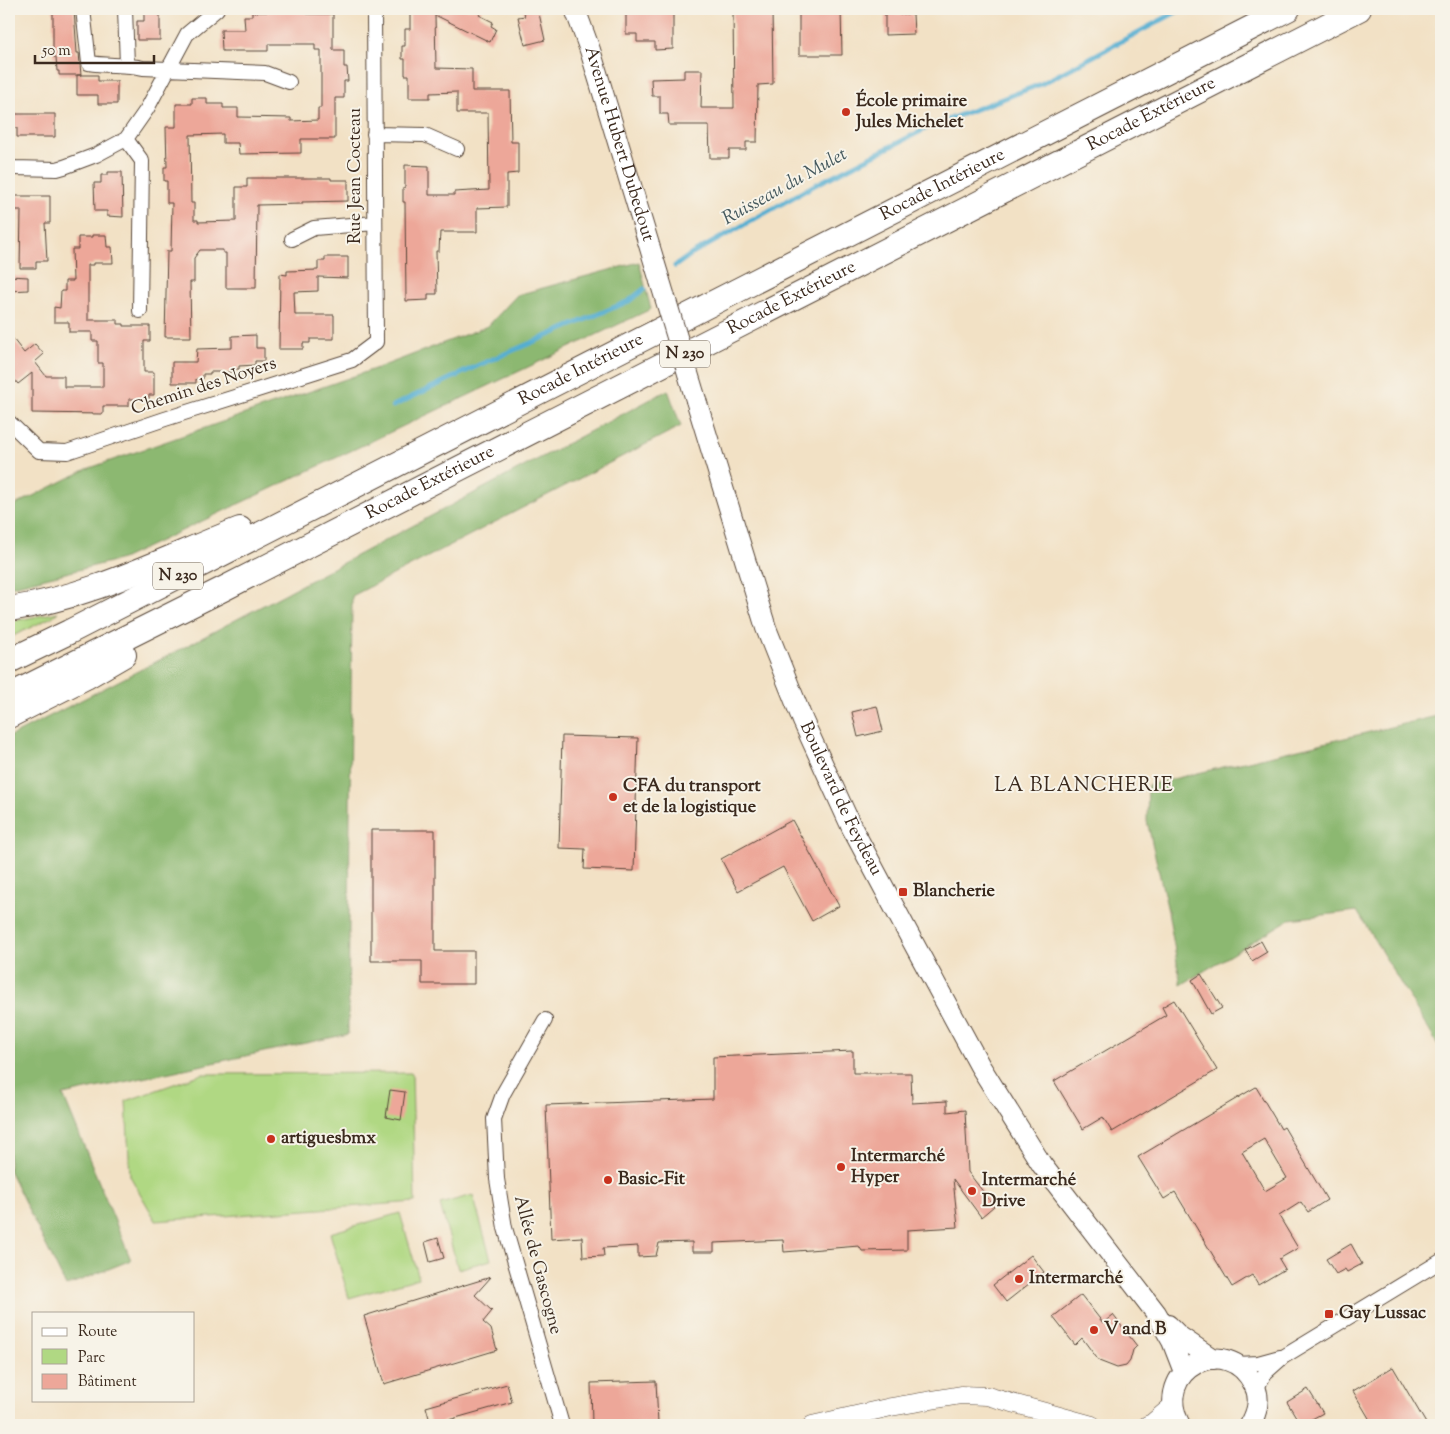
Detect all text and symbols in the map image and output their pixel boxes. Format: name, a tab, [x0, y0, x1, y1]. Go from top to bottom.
scale bar	[35, 32, 154, 64]
text: 50 m	[41, 41, 71, 62]
street label: Avenue Hubert Dubedout	[577, 43, 660, 245]
street label: Rocade Extérieure	[1083, 71, 1221, 159]
place label: École primaire Jules Michelet	[854, 88, 968, 136]
marker: École primaire Jules Michelet	[840, 106, 852, 118]
street label: Rue Jean Cocteau	[343, 108, 369, 244]
water label: Ruisseau du Mulet	[718, 141, 853, 233]
street label: Rocade Intérieure	[876, 143, 1010, 228]
street label: Rocade Extérieure	[723, 255, 861, 342]
street label: Rocade Intérieure	[514, 327, 648, 413]
road number: N 230	[660, 340, 710, 368]
street label: Chemin des Noyers	[128, 351, 280, 423]
street label: Rocade Extérieure	[361, 439, 499, 527]
road number: N 230	[153, 562, 203, 590]
street label: Boulevard de Feydeau	[792, 718, 888, 881]
district label: LA BLANCHERIE	[994, 772, 1174, 801]
place label: CFA du transport et de la logistique	[623, 774, 762, 821]
marker: CFA du transport et de la logistique	[607, 791, 619, 803]
place label: Blancherie	[913, 879, 996, 905]
marker: Blancherie	[897, 886, 909, 898]
place label: artiguesbmx	[281, 1126, 376, 1152]
marker: artiguesbmx	[265, 1133, 277, 1145]
place label: Intermarché Hyper	[851, 1144, 946, 1191]
marker: Intermarché Hyper	[835, 1161, 847, 1173]
place label: Basic-Fit	[618, 1167, 686, 1193]
place label: Intermarché Drive	[982, 1168, 1077, 1215]
marker: Basic-Fit	[602, 1174, 614, 1186]
marker: Intermarché Drive	[966, 1185, 978, 1197]
street label: Allée de Gascogne	[506, 1193, 568, 1337]
place label: Intermarché	[1029, 1266, 1124, 1292]
marker: Intermarché	[1013, 1273, 1025, 1285]
place label: Gay Lussac	[1339, 1301, 1427, 1327]
marker: Gay Lussac	[1323, 1308, 1335, 1320]
legend	[32, 1312, 195, 1402]
place label: V and B	[1104, 1317, 1167, 1343]
text: Route	[78, 1322, 117, 1343]
marker: V and B	[1088, 1324, 1100, 1336]
text: Parc	[78, 1348, 106, 1369]
text: Bâtiment	[78, 1372, 137, 1393]

